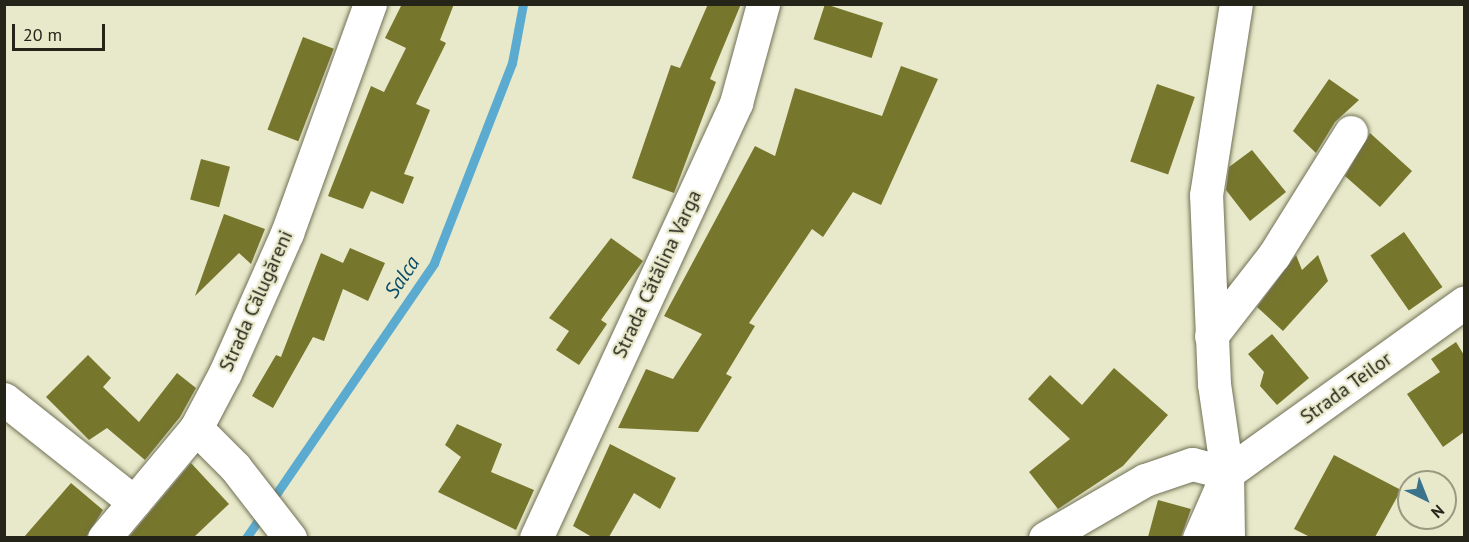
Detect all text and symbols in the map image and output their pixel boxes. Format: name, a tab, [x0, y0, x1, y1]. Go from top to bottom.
scale bar	[15, 12, 108, 50]
text: 20 m	[23, 23, 62, 46]
street label: Strada Cătălina Varga	[607, 186, 707, 362]
street label: Strada Călugăreni	[214, 227, 298, 375]
water label: Salca	[379, 251, 425, 303]
street label: Strada Teilor	[1295, 347, 1397, 429]
north arrow	[1397, 470, 1457, 530]
text: N	[1427, 501, 1449, 523]

